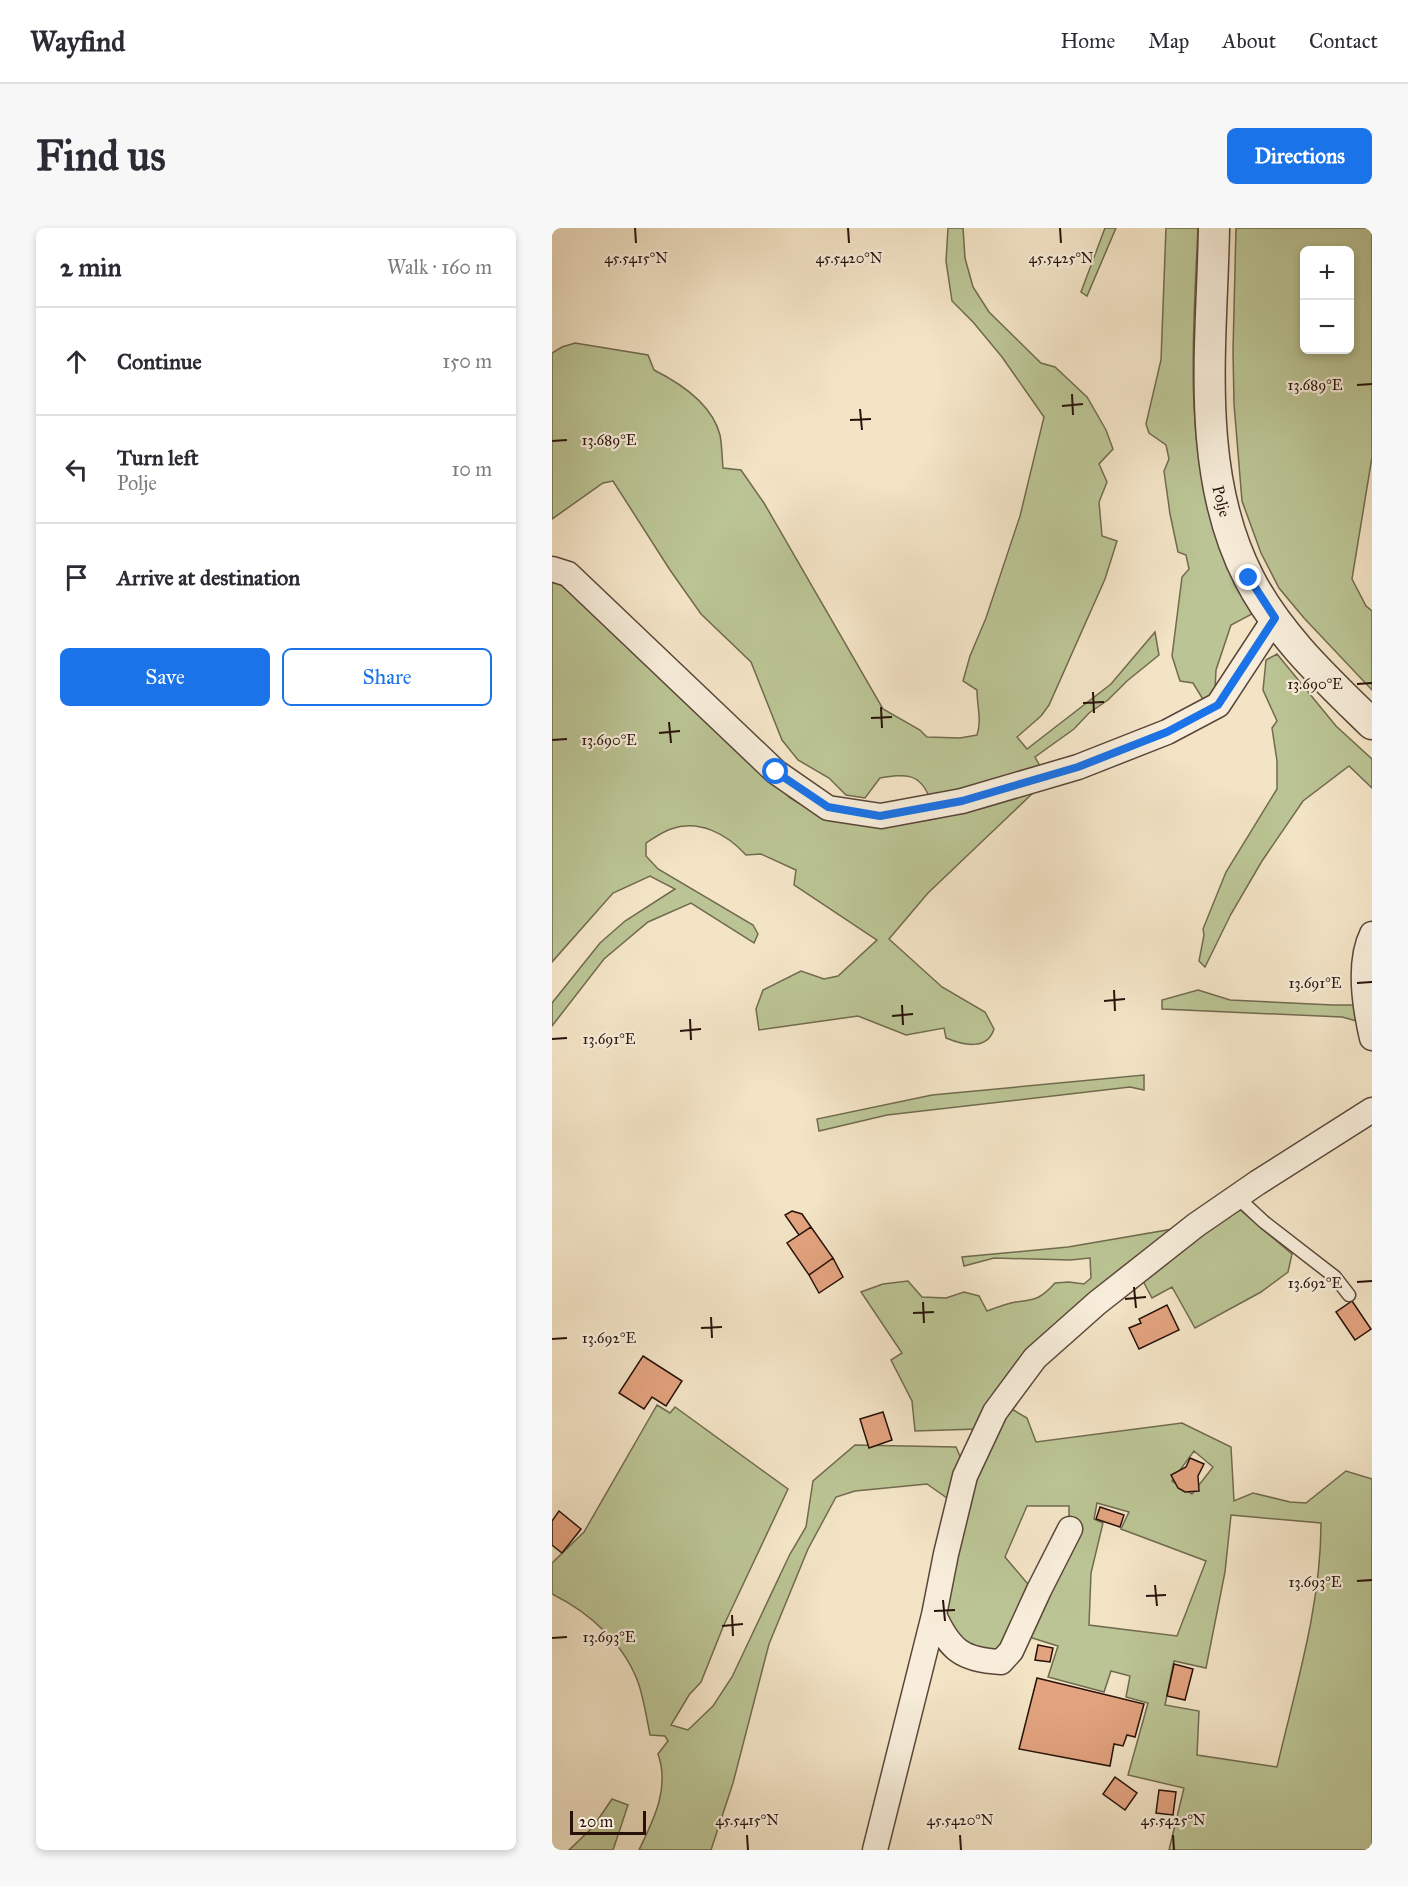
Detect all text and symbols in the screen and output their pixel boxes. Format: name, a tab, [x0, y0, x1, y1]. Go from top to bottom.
text: Wayfind	[30, 24, 125, 59]
text: Home	[1060, 28, 1115, 54]
text: Map	[1148, 28, 1189, 54]
text: About	[1222, 28, 1276, 54]
text: Contact	[1309, 28, 1378, 54]
button: Directions	[1227, 128, 1372, 184]
text: Find us	[36, 130, 166, 182]
map controls	[1300, 246, 1354, 354]
button: +	[1300, 246, 1354, 300]
text: 45.5415°N	[604, 249, 668, 267]
text: 45.5420°N	[815, 249, 883, 267]
text: 45.5425°N	[1028, 249, 1094, 267]
text: 2 min	[60, 251, 121, 283]
text: Walk · 160 m	[387, 255, 492, 279]
button: −	[1300, 300, 1354, 354]
icon: ahead	[60, 345, 93, 378]
text: Continue	[117, 348, 202, 375]
text: 150 m	[442, 349, 492, 373]
text: 13.689°E	[1288, 376, 1343, 394]
text: 13.689°E	[582, 431, 637, 449]
text: Turn left	[117, 444, 199, 471]
icon: left	[60, 453, 93, 486]
text: 10 m	[451, 457, 492, 481]
text: Polje	[117, 471, 157, 495]
street label: Polje	[1208, 483, 1235, 519]
icon: arrive	[60, 561, 93, 594]
text: Arrive at destination	[117, 564, 300, 591]
route end	[1235, 564, 1261, 590]
button: Save	[60, 648, 270, 706]
button: Share	[282, 648, 492, 706]
text: 13.690°E	[1287, 675, 1343, 693]
text: 13.690°E	[581, 731, 637, 749]
route start	[762, 758, 788, 784]
text: 13.691°E	[1289, 974, 1342, 992]
text: 13.691°E	[583, 1030, 636, 1048]
text: 13.692°E	[1288, 1274, 1342, 1292]
text: 13.692°E	[582, 1329, 636, 1347]
text: 13.693°E	[1289, 1573, 1342, 1591]
text: 13.693°E	[583, 1628, 636, 1646]
scale bar	[570, 1808, 646, 1836]
text: 45.5415°N	[715, 1811, 779, 1829]
text: 45.5420°N	[926, 1811, 994, 1829]
text: 45.5425°N	[1140, 1811, 1206, 1829]
text: 20 m	[579, 1812, 613, 1831]

